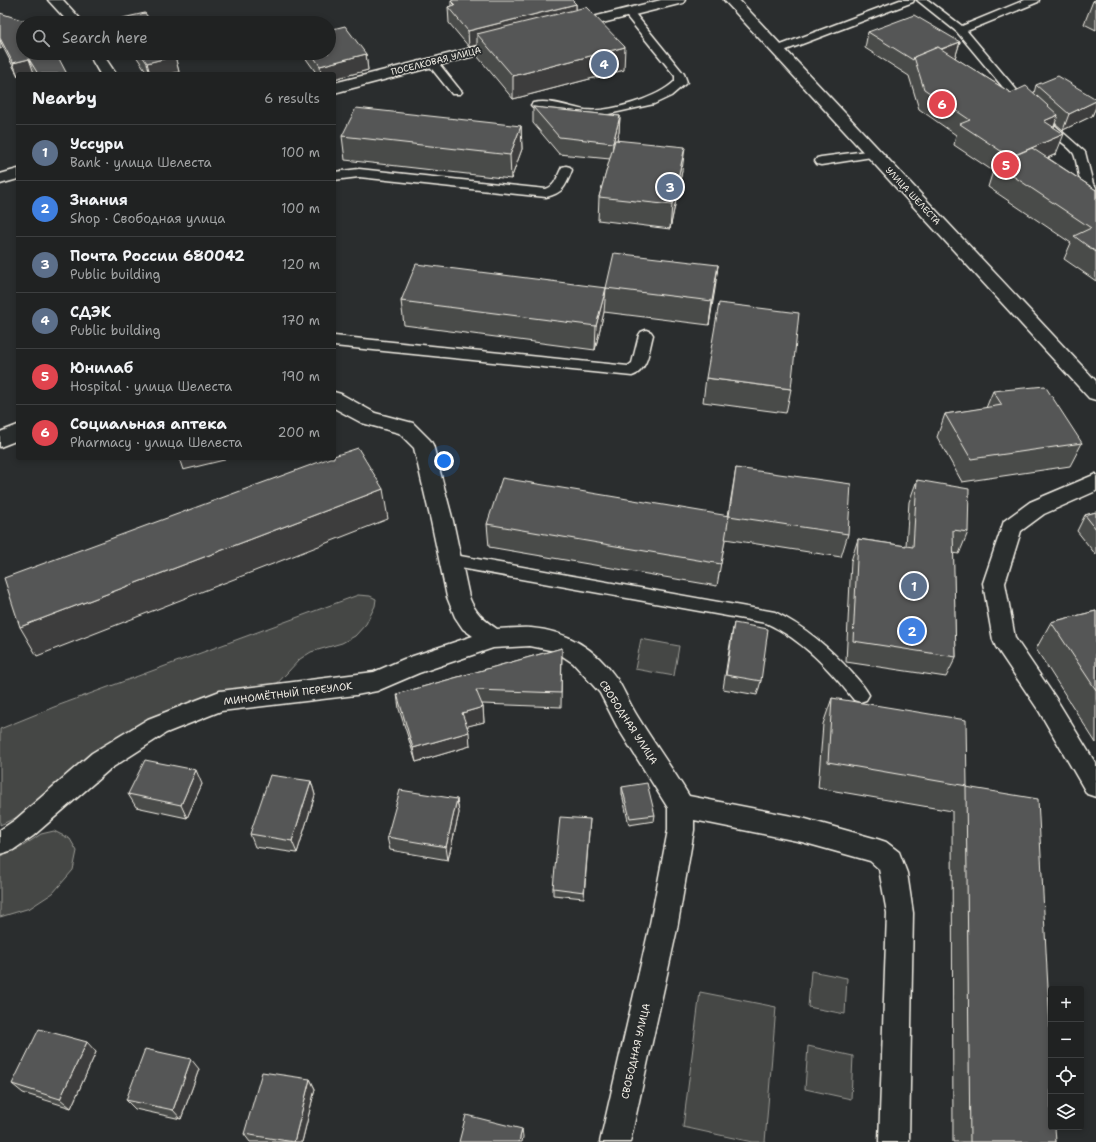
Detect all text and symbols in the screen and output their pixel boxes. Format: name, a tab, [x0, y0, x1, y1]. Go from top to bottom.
search box	[16, 16, 336, 60]
icon: search	[30, 27, 52, 49]
text: Search here	[62, 28, 148, 48]
street label: ПОСЕЛКОВАЯ УЛИЦА	[390, 44, 483, 78]
pin: 4	[591, 49, 617, 79]
text: Nearby	[32, 87, 97, 109]
pin: 6	[929, 89, 955, 119]
text: 6 results	[264, 90, 320, 107]
text: Уссури	[70, 134, 124, 154]
text: 1	[42, 144, 48, 161]
text: 100 m	[281, 144, 320, 161]
pin: 5	[993, 150, 1019, 180]
text: Bank · улица Шелеста	[70, 154, 212, 171]
street label: УЛИЦА ШЕЛЕСТА	[883, 164, 943, 228]
pin: 3	[657, 172, 683, 202]
text: Знания	[70, 190, 128, 210]
text: 2	[40, 200, 50, 217]
text: 100 m	[281, 200, 320, 217]
text: Shop · Свободная улица	[70, 210, 225, 227]
text: Почта России 680042	[70, 246, 245, 266]
text: 3	[40, 256, 50, 273]
text: 120 m	[282, 256, 320, 273]
text: Public building	[70, 266, 161, 283]
text: СДЭК	[70, 302, 111, 322]
text: 4	[40, 312, 50, 329]
text: 170 m	[282, 312, 320, 329]
text: Public building	[70, 322, 161, 339]
text: Юнилаб	[70, 358, 133, 378]
text: 5	[41, 368, 49, 385]
text: 190 m	[281, 368, 320, 385]
text: Hospital · улица Шелеста	[70, 378, 232, 395]
text: Социальная аптека	[70, 414, 227, 434]
text: 6	[40, 424, 50, 441]
text: 200 m	[278, 424, 320, 441]
text: Pharmacy · улица Шелеста	[70, 434, 242, 451]
your location	[434, 451, 454, 471]
pin: 1	[901, 571, 927, 601]
pin: 2	[899, 616, 925, 646]
street label: СВОБОДНАЯ УЛИЦА	[597, 678, 661, 767]
street label: МИНОМЁТНЫЙ ПЕРЕУЛОК	[223, 679, 354, 708]
map controls	[1048, 986, 1084, 1130]
button: +	[1048, 986, 1084, 1022]
street label: СВОБОДНАЯ УЛИЦА	[618, 1002, 653, 1100]
button: −	[1048, 1022, 1084, 1058]
button: locate	[1048, 1058, 1084, 1094]
button: layers	[1048, 1094, 1084, 1130]

